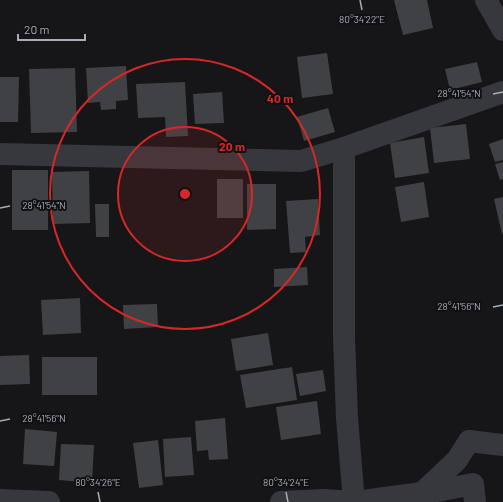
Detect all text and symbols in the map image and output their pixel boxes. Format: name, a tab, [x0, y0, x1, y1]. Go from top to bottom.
text: 80°34'22"E	[339, 13, 385, 25]
scale bar	[18, 16, 85, 42]
text: 20 m	[24, 22, 50, 36]
text: 28°41'54"N	[437, 87, 481, 99]
text: 40 m	[267, 91, 293, 105]
text: 20 m	[219, 139, 245, 153]
centre of rings	[178, 187, 192, 201]
text: 28°41'54"N	[22, 199, 66, 211]
text: 28°41'56"N	[437, 300, 481, 312]
text: 28°41'56"N	[22, 412, 66, 424]
text: 80°34'26"E	[75, 476, 121, 488]
text: 80°34'24"E	[263, 476, 309, 488]

